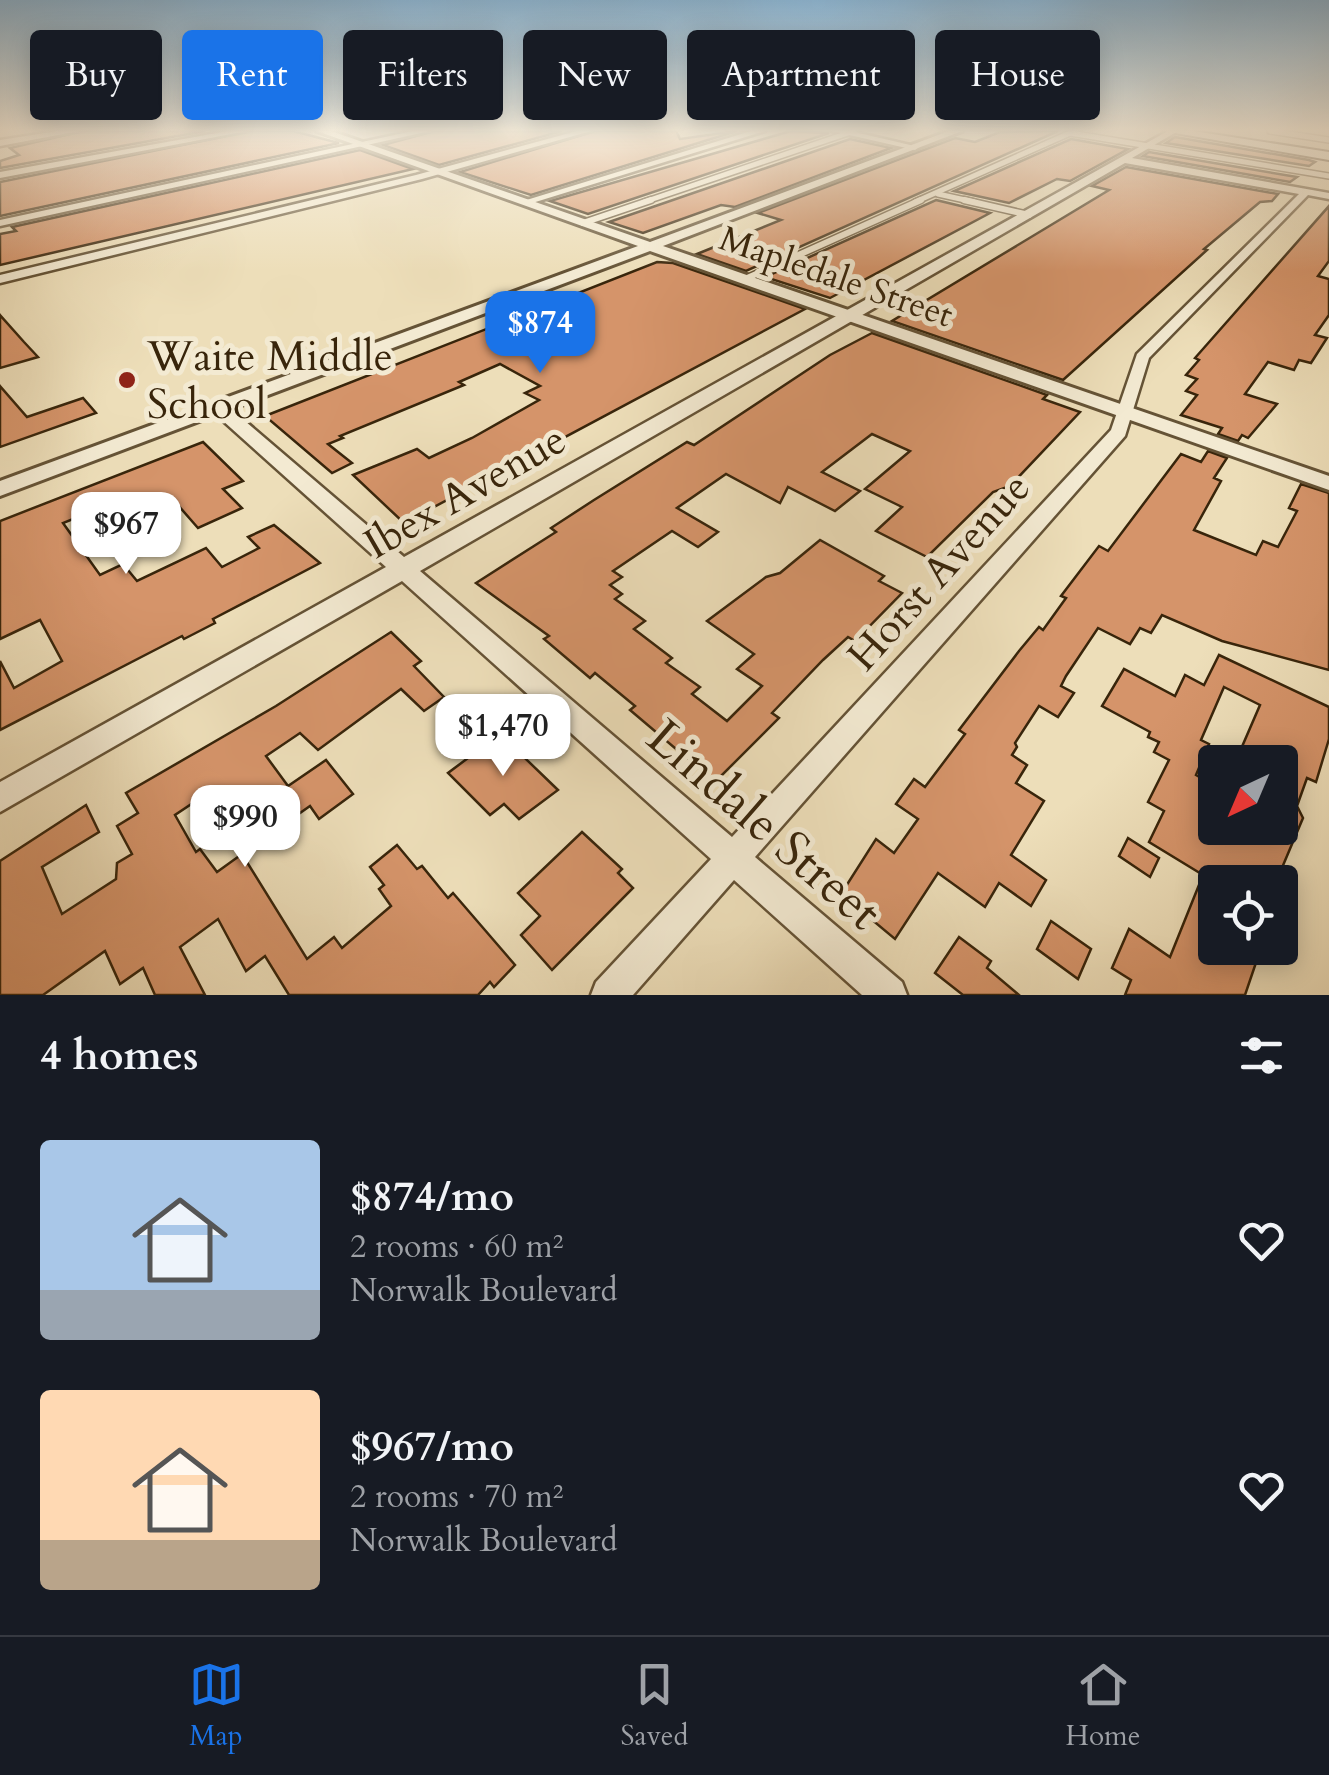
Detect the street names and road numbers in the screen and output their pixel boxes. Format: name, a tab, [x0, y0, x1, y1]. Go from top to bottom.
street label: Mapledale Street	[713, 215, 959, 339]
street label: Ibex Avenue	[354, 411, 576, 573]
street label: Horst Avenue	[835, 461, 1043, 683]
street label: Lindale Street	[632, 704, 896, 946]

